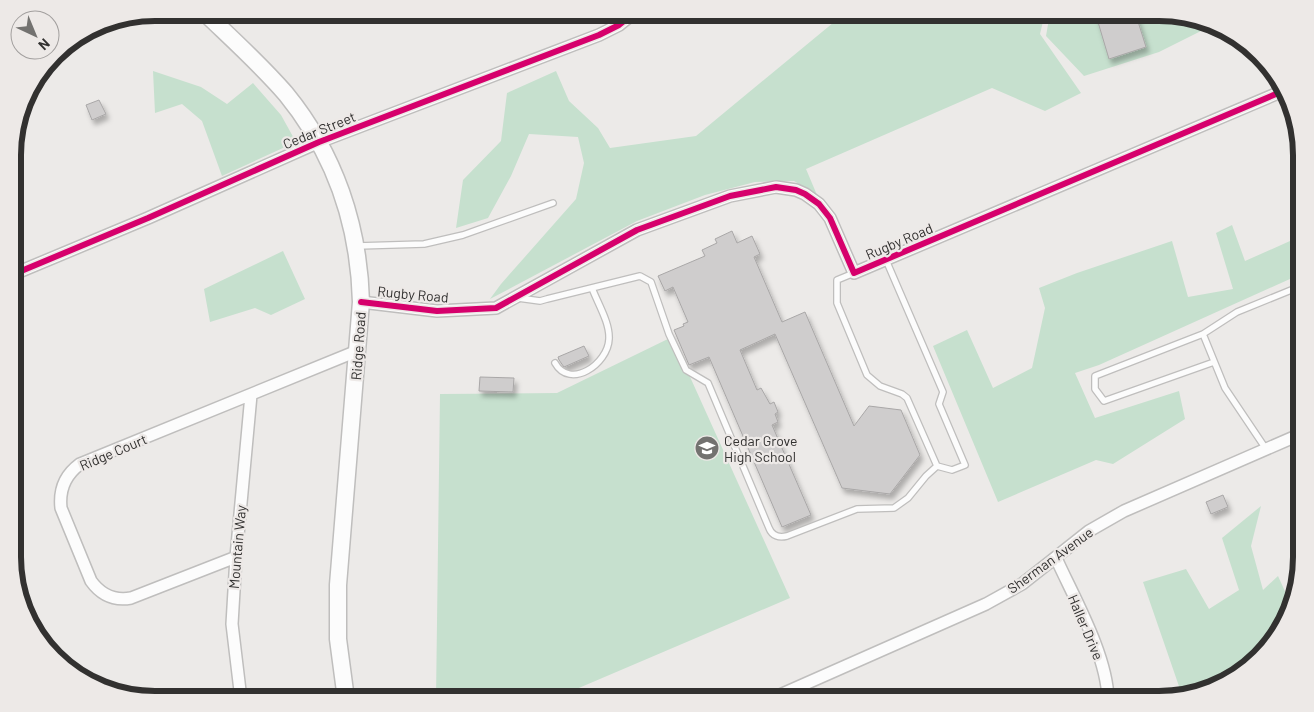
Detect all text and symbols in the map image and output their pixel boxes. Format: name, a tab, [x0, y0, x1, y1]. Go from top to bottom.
north arrow	[10, 10, 60, 60]
text: N	[35, 35, 54, 54]
street label: Cedar Street	[280, 108, 358, 152]
street label: Rugby Road	[863, 219, 935, 263]
street label: Rugby Road	[377, 282, 449, 306]
street label: Ridge Road	[347, 311, 369, 381]
street label: Ridge Court	[77, 430, 149, 474]
place label: Cedar Grove High School	[724, 432, 797, 465]
school or university icon: Cedar Grove High School	[694, 435, 720, 461]
street label: Mountain Way	[225, 504, 249, 590]
street label: Sherman Avenue	[1004, 523, 1096, 597]
street label: Haller Drive	[1065, 592, 1107, 662]

